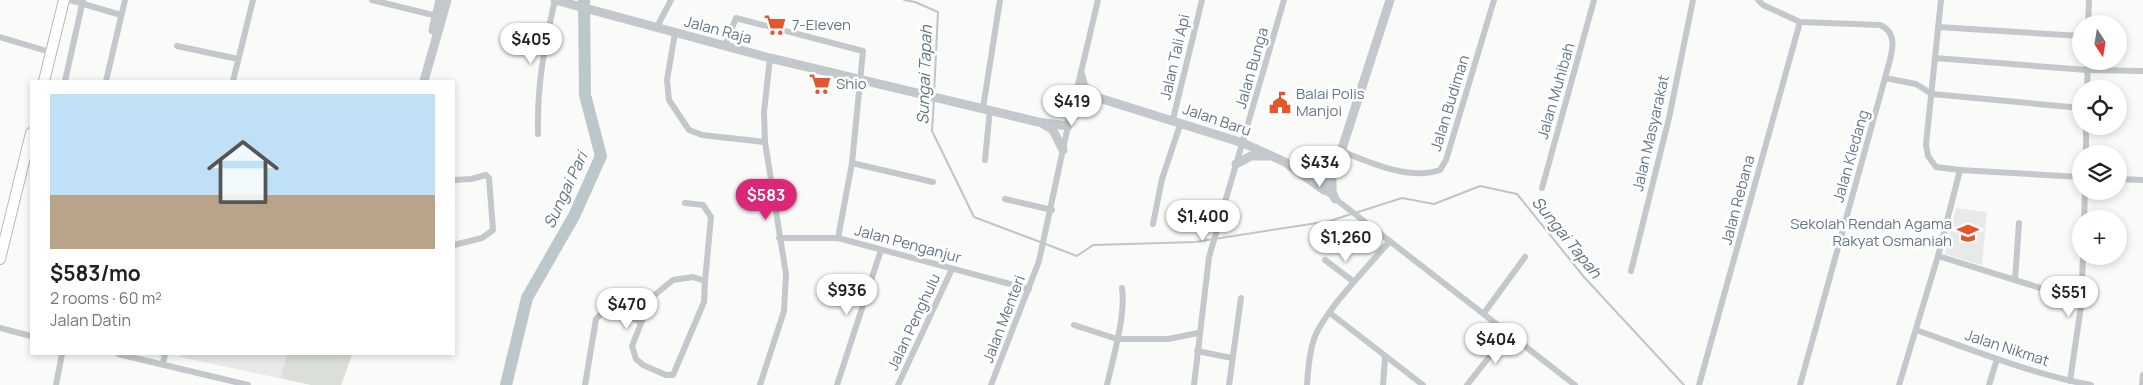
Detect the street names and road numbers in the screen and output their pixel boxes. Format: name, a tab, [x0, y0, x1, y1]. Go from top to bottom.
street label: Jalan Raja	[682, 10, 754, 49]
street label: Jalan Tali Api	[1154, 12, 1195, 102]
street label: Jalan Bunga	[1230, 25, 1273, 111]
street label: Jalan Muhibah	[1532, 40, 1579, 141]
street label: Jalan Budiman	[1425, 52, 1474, 153]
street label: Jalan Masyarakat	[1627, 73, 1674, 193]
street label: Jalan Baru	[1180, 98, 1254, 141]
street label: Jalan Kledang	[1827, 107, 1874, 205]
street label: Jalan Rebana	[1716, 153, 1760, 247]
street label: Jalan Penganjur	[852, 219, 964, 268]
street label: Jalan Penghulu	[882, 270, 945, 374]
street label: Jalan Menteri	[977, 272, 1030, 366]
street label: Jalan Nikmat	[1962, 324, 2052, 371]

